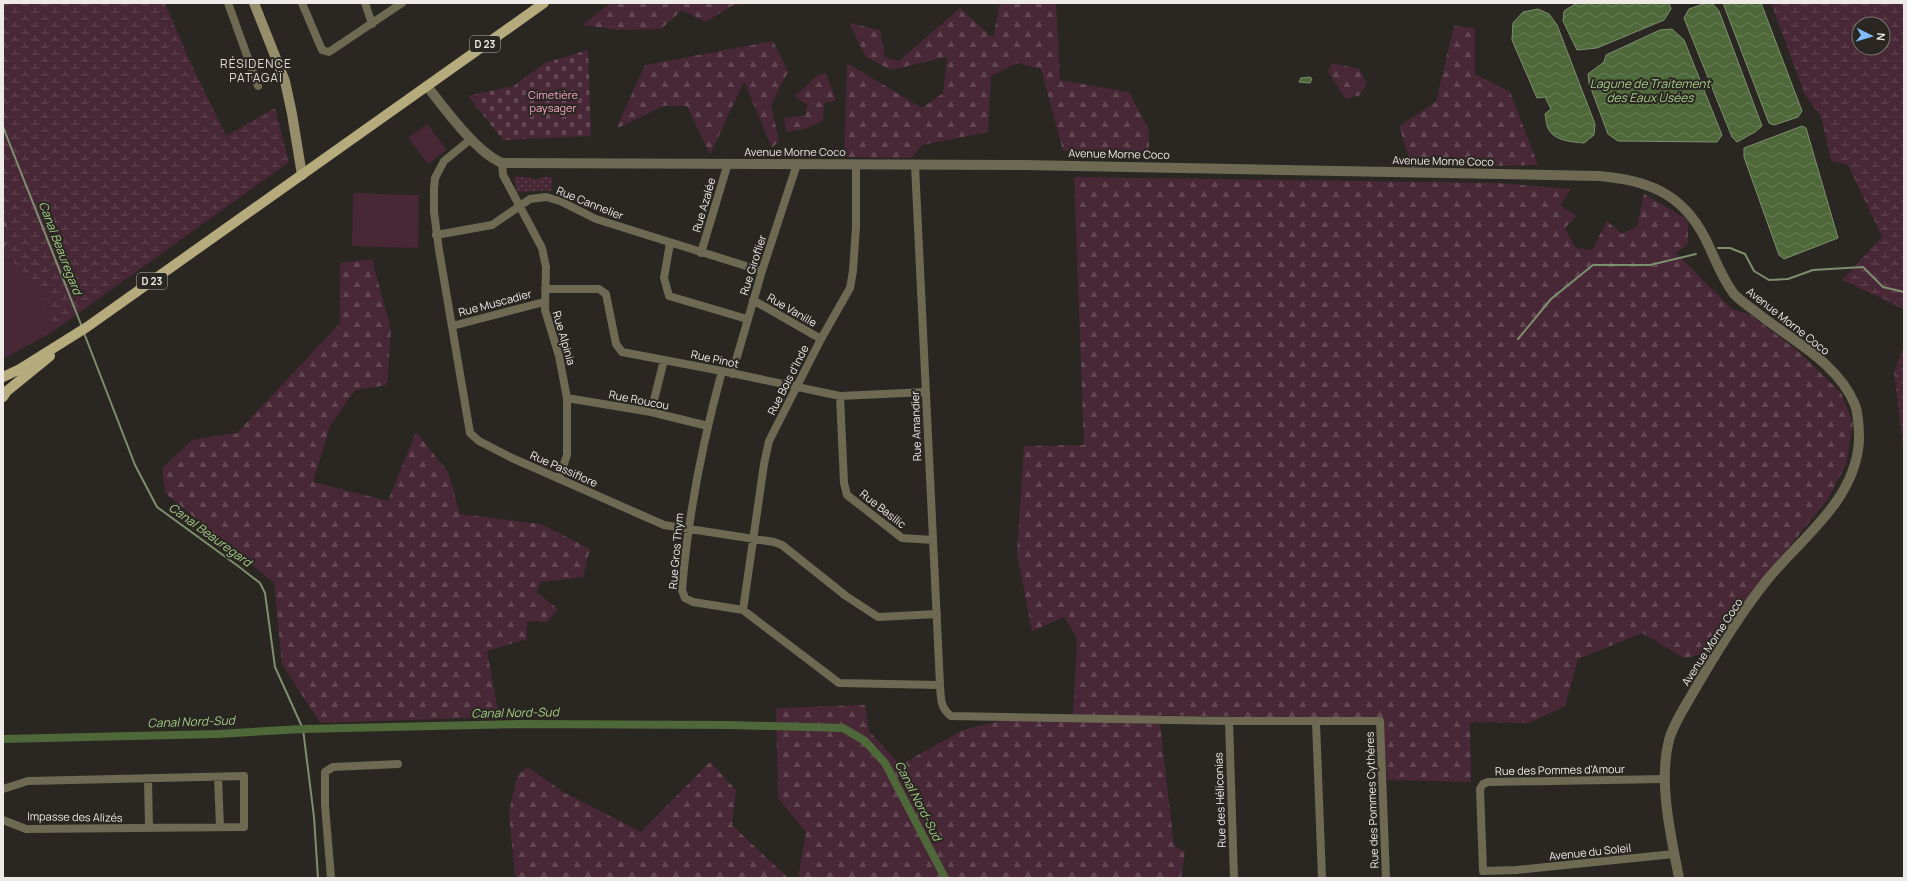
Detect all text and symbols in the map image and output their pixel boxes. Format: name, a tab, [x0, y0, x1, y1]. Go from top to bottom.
north arrow	[1851, 16, 1891, 56]
text: N	[1874, 32, 1889, 42]
road number: D 23	[470, 36, 500, 52]
district label: RÉSIDENCE PATAGAÏ	[220, 55, 292, 86]
water label: Lagune de Traitement des Eaux Usées	[1590, 75, 1711, 106]
park label: Cimetière paysager	[528, 87, 578, 115]
street label: Avenue Morne Coco	[744, 144, 846, 159]
street label: Avenue Morne Coco	[1068, 145, 1170, 162]
street label: Avenue Morne Coco	[1392, 152, 1494, 169]
street label: Rue Azalée	[689, 175, 719, 234]
street label: Rue Cannelier	[554, 182, 626, 223]
water label: Canal Beauregard	[35, 199, 87, 299]
street label: Rue Giroflier	[736, 233, 769, 297]
road number: D 23	[137, 273, 167, 289]
street label: Avenue Morne Coco	[1744, 283, 1833, 358]
street label: Rue Muscadier	[457, 286, 533, 320]
street label: Rue Vanille	[765, 289, 820, 330]
street label: Rue Alpinia	[550, 309, 579, 367]
street label: Rue Bois d'Inde	[763, 342, 812, 417]
street label: Rue Pinot	[690, 346, 740, 371]
street label: Rue Roucou	[608, 386, 670, 413]
street label: Rue Amandier	[907, 391, 924, 462]
street label: Rue Passiflore	[528, 447, 601, 490]
street label: Rue Basilic	[857, 486, 909, 531]
water label: Canal Beauregard	[165, 499, 257, 572]
street label: Rue Gros Thym	[665, 512, 686, 590]
street label: Avenue Morne Coco	[1678, 595, 1746, 688]
water label: Canal Nord-Sud	[471, 703, 561, 722]
water label: Canal Nord-Sud	[147, 711, 237, 732]
street label: Rue des Pommes Cythères	[1362, 731, 1381, 869]
street label: Rue des Héliconias	[1210, 752, 1229, 848]
water label: Canal Nord-Sud	[891, 758, 947, 845]
street label: Rue des Pommes d'Amour	[1495, 761, 1625, 778]
street label: Impasse des Alizés	[27, 808, 123, 825]
street label: Avenue du Soleil	[1548, 840, 1632, 863]

